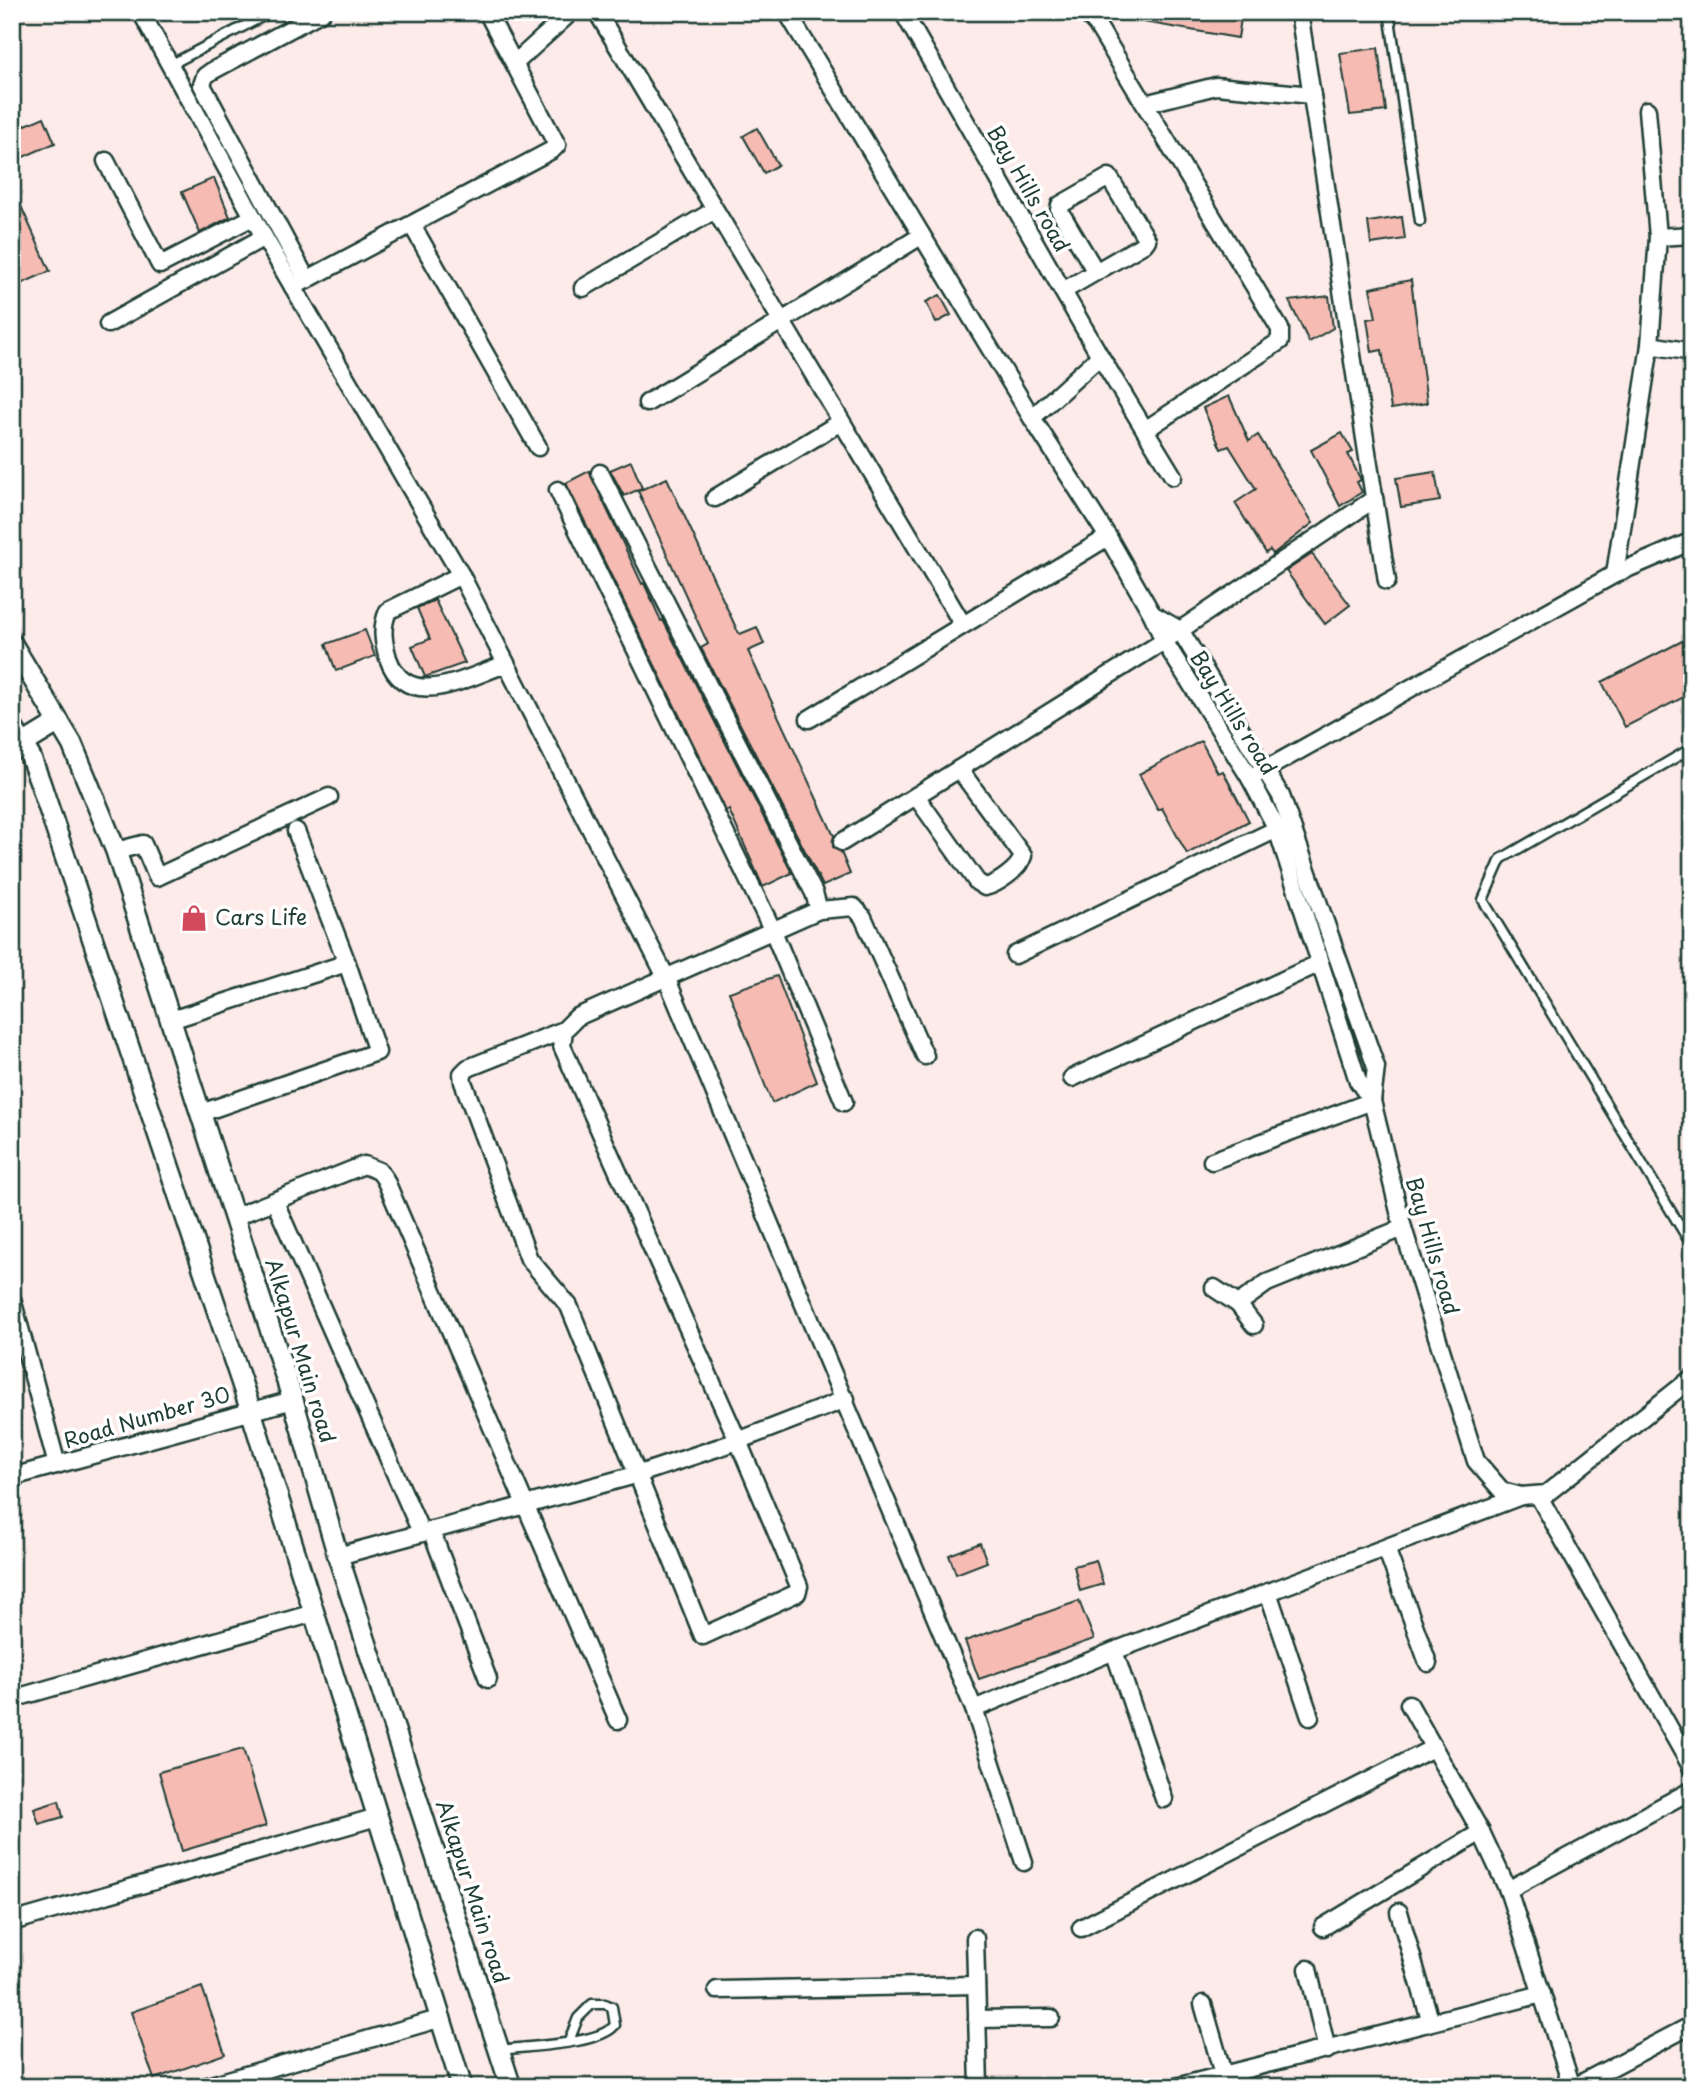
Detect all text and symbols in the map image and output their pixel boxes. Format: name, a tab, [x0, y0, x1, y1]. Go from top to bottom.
street label: Bay Hills road	[980, 119, 1079, 257]
street label: Bay Hills road	[1184, 643, 1286, 781]
place label: Cars Life	[215, 900, 307, 932]
shop icon: Cars Life	[179, 903, 209, 933]
street label: Bay Hills road	[1399, 1173, 1469, 1318]
street label: Alkapur Main road	[259, 1254, 345, 1447]
street label: Road Number 30	[60, 1377, 233, 1455]
street label: Alkapur Main road	[429, 1795, 519, 1987]

